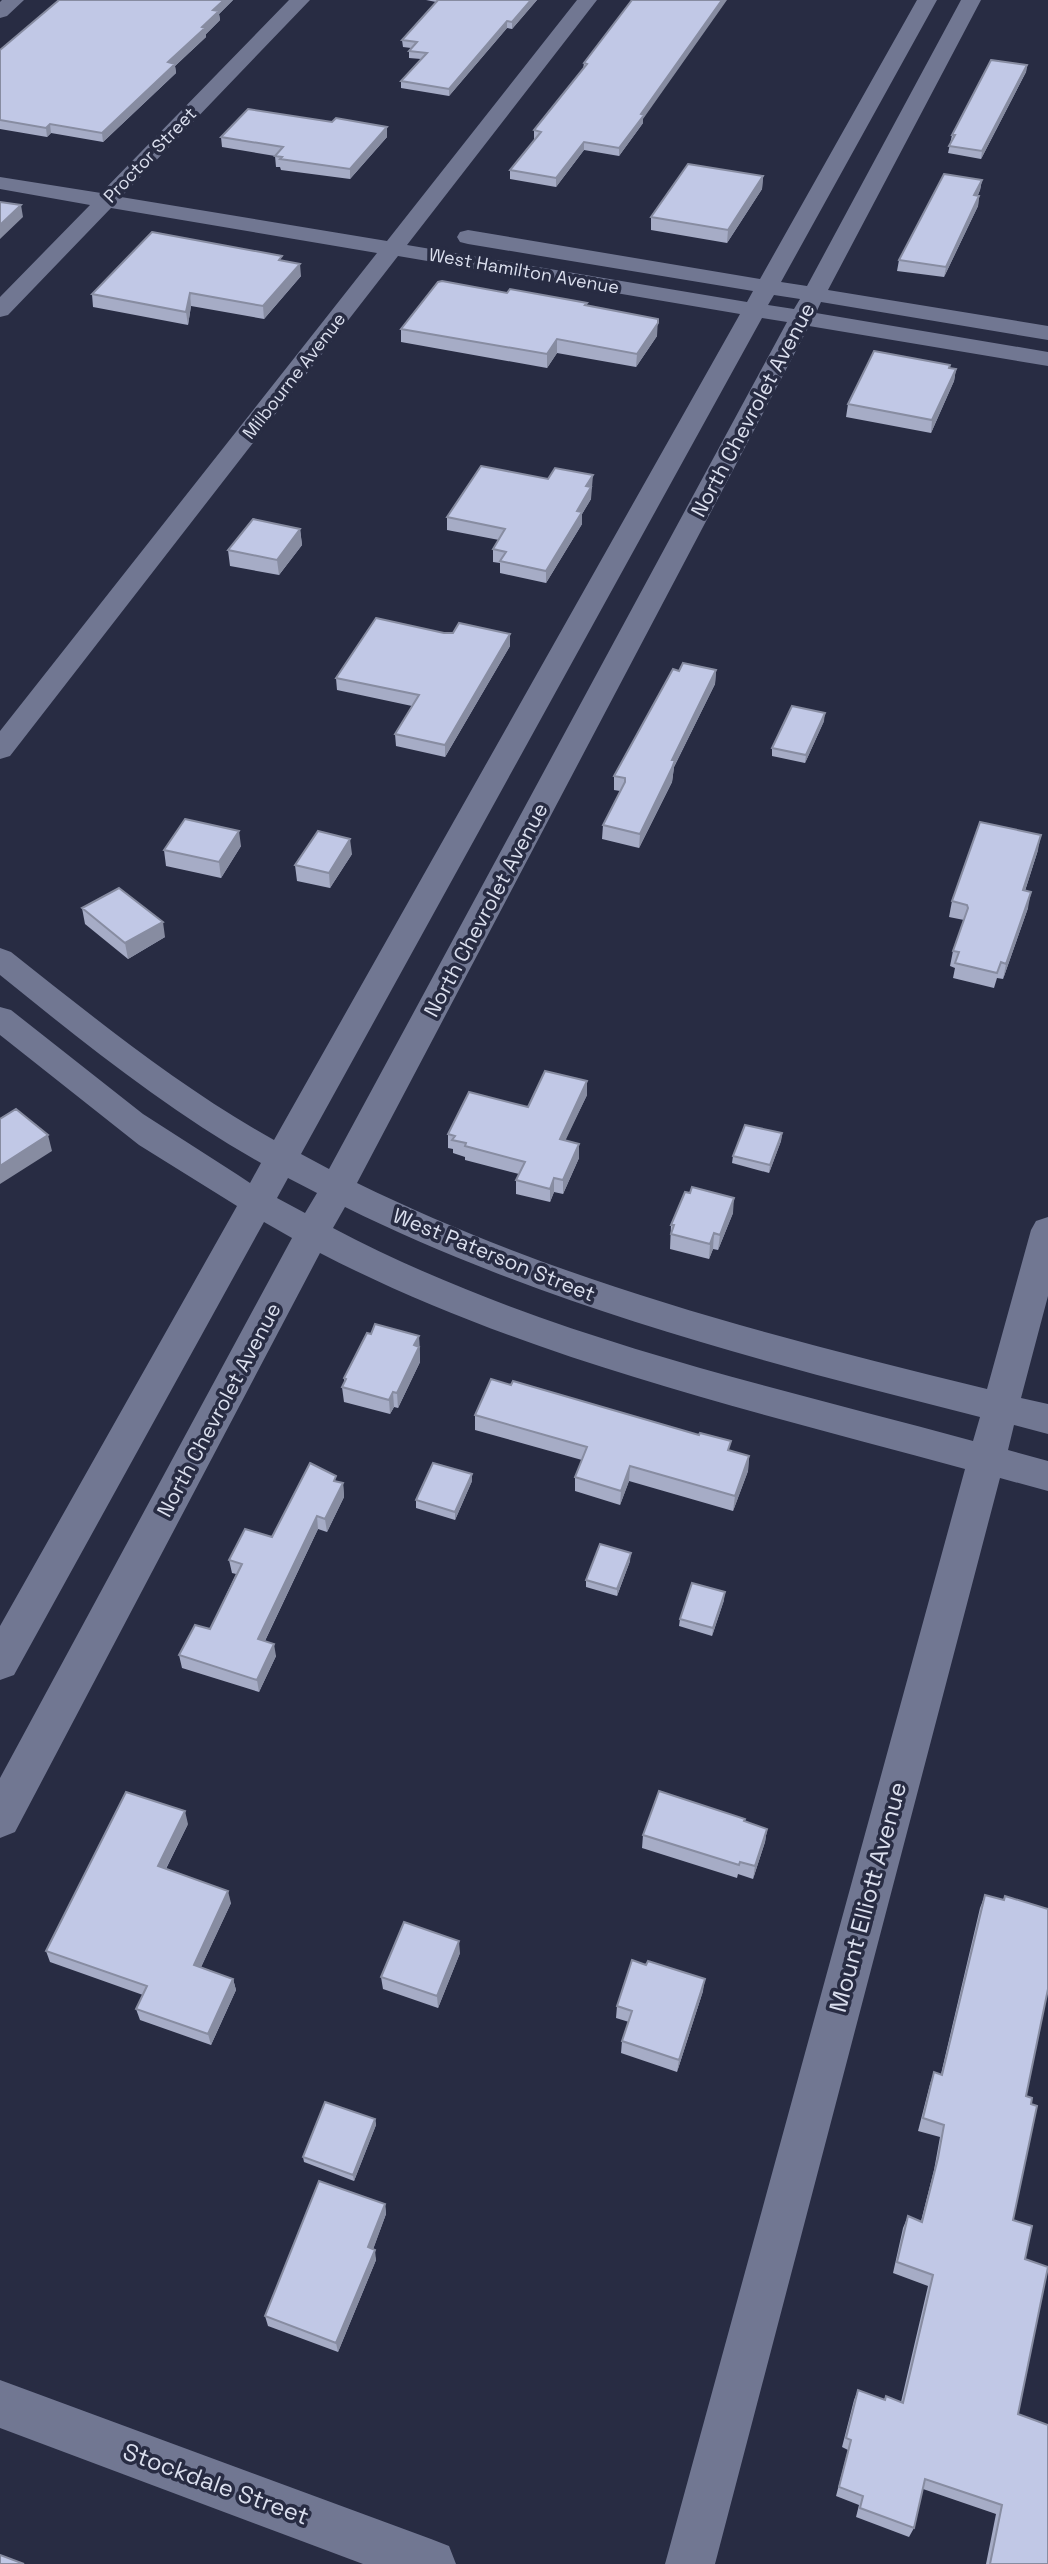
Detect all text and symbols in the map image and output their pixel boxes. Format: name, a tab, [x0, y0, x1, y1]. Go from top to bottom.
street label: Proctor Street	[98, 102, 201, 207]
street label: West Hamilton Avenue	[427, 242, 621, 299]
street label: North Chevrolet Avenue	[685, 298, 821, 522]
street label: Milbourne Avenue	[237, 308, 350, 444]
street label: North Chevrolet Avenue	[418, 798, 554, 1022]
street label: West Paterson Street	[389, 1202, 599, 1308]
street label: North Chevrolet Avenue	[151, 1298, 287, 1522]
street label: Mount Elliott Avenue	[822, 1778, 913, 2015]
street label: Stockdale Street	[119, 2436, 313, 2532]

